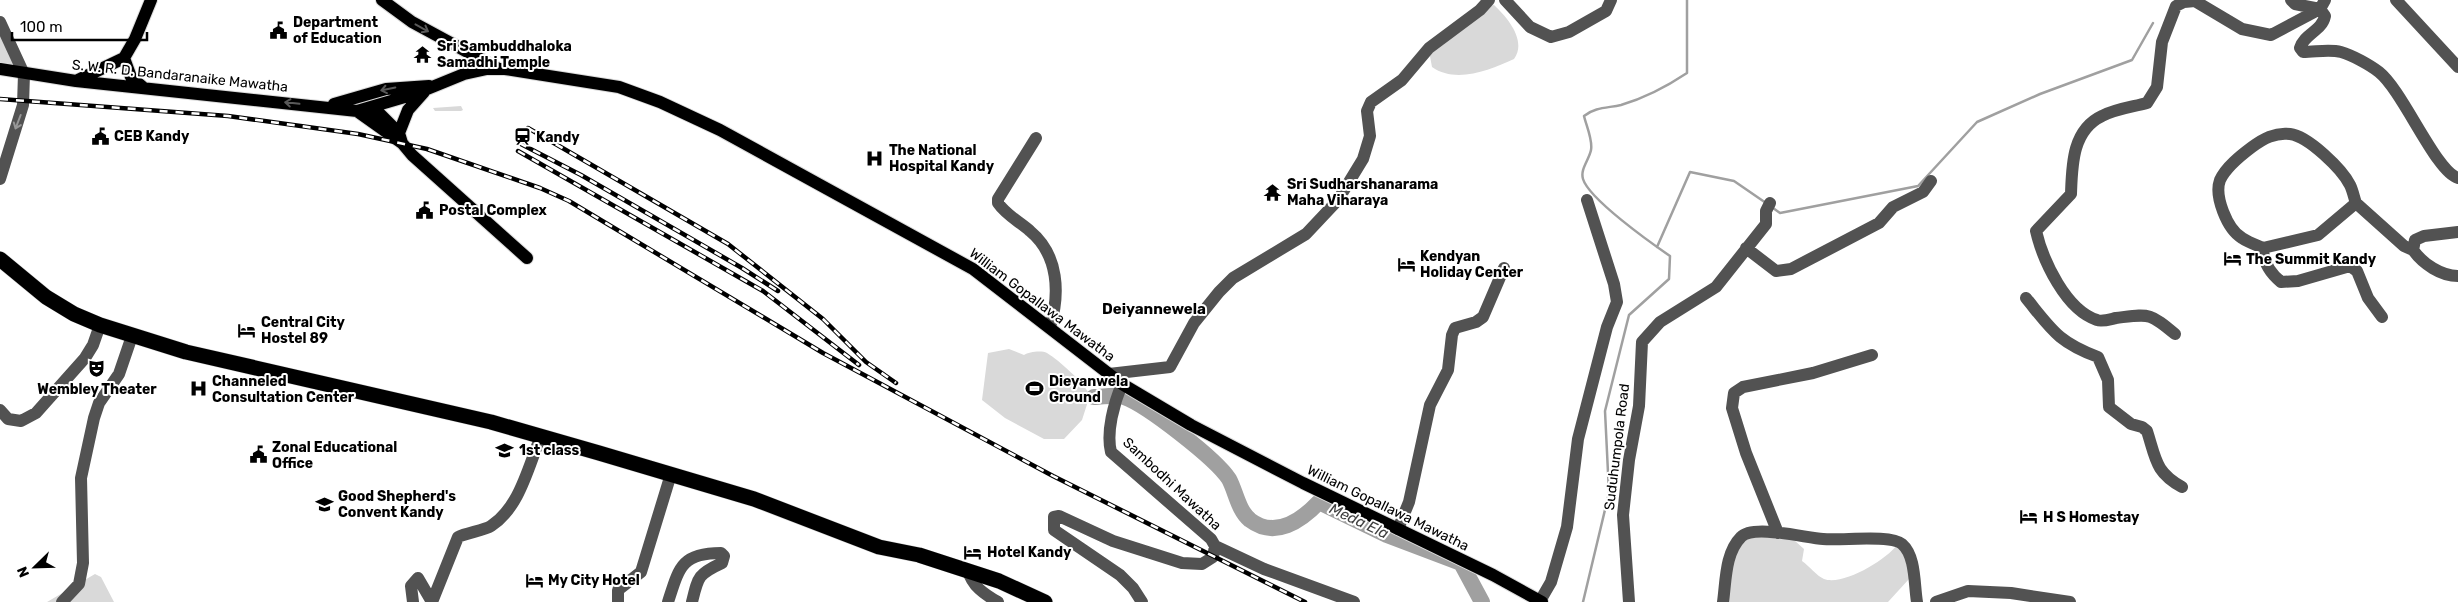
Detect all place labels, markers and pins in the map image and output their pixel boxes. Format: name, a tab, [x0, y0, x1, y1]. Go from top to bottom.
place label: Department of Education	[293, 14, 382, 47]
public building icon: Department of Education	[269, 20, 289, 40]
place label: Sri Sambuddhaloka Samadhi Temple	[437, 38, 572, 71]
temple icon: Sri Sambuddhaloka Samadhi Temple	[413, 44, 433, 64]
public building icon: CEB Kandy	[90, 126, 110, 146]
station icon: Kandy	[512, 127, 532, 147]
place label: CEB Kandy	[114, 128, 190, 145]
place label: Kandy	[536, 129, 580, 146]
place label: The National Hospital Kandy	[889, 142, 995, 175]
hospital icon: The National Hospital Kandy	[865, 148, 885, 168]
place label: Sri Sudharshanarama Maha Viharaya	[1287, 176, 1438, 209]
temple icon: Sri Sudharshanarama Maha Viharaya	[1263, 182, 1283, 202]
public building icon: Postal Complex	[415, 200, 435, 220]
place label: Postal Complex	[439, 202, 548, 219]
place label: Kendyan Holiday Center	[1420, 248, 1524, 281]
hotel icon: The Summit Kandy	[2222, 249, 2242, 269]
place label: The Summit Kandy	[2246, 251, 2377, 268]
hotel icon: Kendyan Holiday Center	[1396, 254, 1416, 274]
place label: Central City Hostel 89	[261, 314, 345, 347]
hotel icon: Central City Hostel 89	[237, 320, 257, 340]
theatre icon: Wembley Theater	[87, 359, 107, 379]
place label: Channeled Consultation Center	[212, 373, 355, 406]
place label: Dieyanwela Ground	[1049, 373, 1128, 406]
hospital icon: Channeled Consultation Center	[188, 379, 208, 399]
sports icon: Dieyanwela Ground	[1025, 379, 1045, 399]
place label: Wembley Theater	[37, 381, 157, 398]
place label: Zonal Educational Office	[272, 439, 397, 472]
school or university icon: 1st class	[495, 440, 515, 460]
place label: 1st class	[519, 442, 579, 459]
public building icon: Zonal Educational Office	[248, 445, 268, 465]
place label: Good Shepherd's Convent Kandy	[338, 488, 456, 521]
school or university icon: Good Shepherd's Convent Kandy	[314, 494, 334, 514]
hotel icon: H S Homestay	[2019, 507, 2039, 527]
place label: H S Homestay	[2043, 509, 2140, 526]
hotel icon: Hotel Kandy	[963, 542, 983, 562]
place label: Hotel Kandy	[987, 544, 1072, 561]
hotel icon: My City Hotel	[524, 570, 544, 590]
place label: My City Hotel	[548, 572, 640, 589]

